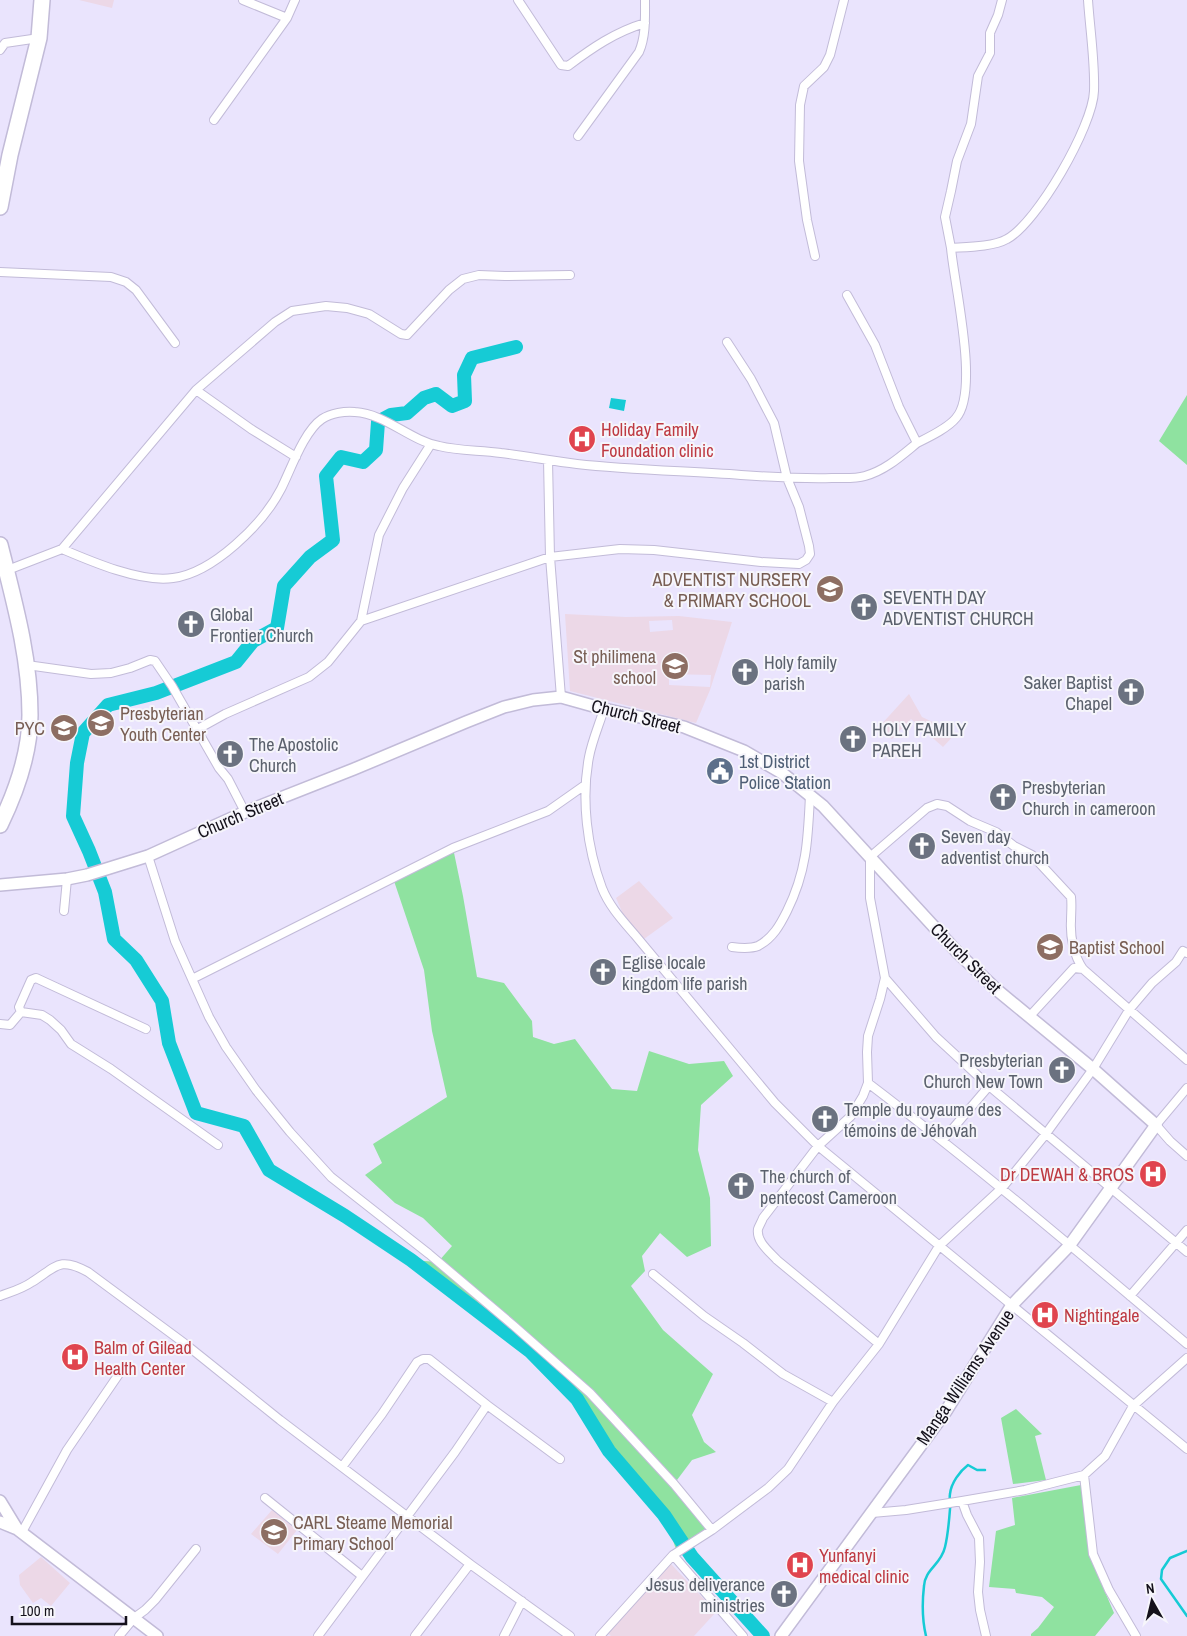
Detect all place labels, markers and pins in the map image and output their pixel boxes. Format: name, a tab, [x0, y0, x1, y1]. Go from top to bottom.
place label: Holiday Family Foundation clinic	[601, 417, 714, 463]
hospital icon: Holiday Family Foundation clinic	[567, 424, 597, 454]
place label: ADVENTIST NURSERY & PRIMARY SCHOOL	[651, 567, 811, 613]
school or university icon: ADVENTIST NURSERY & PRIMARY SCHOOL	[815, 574, 845, 604]
place label: SEVENTH DAY ADVENTIST CHURCH	[882, 585, 1034, 631]
church icon: SEVENTH DAY ADVENTIST CHURCH	[849, 592, 879, 622]
place label: Global Frontier Church	[210, 602, 313, 648]
church icon: Global Frontier Church	[176, 609, 206, 639]
place label: St philimena school	[573, 644, 656, 690]
place label: Holy family parish	[764, 650, 838, 696]
school or university icon: St philimena school	[660, 651, 690, 681]
church icon: Holy family parish	[730, 657, 760, 687]
place label: Saker Baptist Chapel	[1023, 670, 1112, 716]
church icon: Saker Baptist Chapel	[1116, 677, 1146, 707]
place label: Presbyterian Youth Center	[120, 701, 206, 747]
school or university icon: Presbyterian Youth Center	[86, 708, 116, 738]
school or university icon: PYC	[49, 713, 79, 743]
place label: PYC	[15, 716, 45, 741]
place label: HOLY FAMILY PAREH	[872, 717, 967, 763]
church icon: HOLY FAMILY PAREH	[838, 724, 868, 754]
place label: The Apostolic Church	[249, 732, 338, 778]
church icon: The Apostolic Church	[215, 739, 245, 769]
place label: 1st District Police Station	[739, 749, 831, 795]
public building icon: 1st District Police Station	[705, 756, 735, 786]
place label: Presbyterian Church in cameroon	[1022, 775, 1156, 821]
church icon: Presbyterian Church in cameroon	[988, 782, 1018, 812]
place label: Seven day adventist church	[941, 824, 1049, 870]
church icon: Seven day adventist church	[907, 831, 937, 861]
school or university icon: Baptist School	[1035, 932, 1065, 962]
place label: Baptist School	[1069, 935, 1164, 960]
place label: Eglise locale kingdom life parish	[622, 950, 748, 996]
church icon: Eglise locale kingdom life parish	[588, 957, 618, 987]
place label: Presbyterian Church New Town	[923, 1048, 1043, 1094]
church icon: Presbyterian Church New Town	[1047, 1055, 1077, 1085]
place label: Temple du royaume des témoins de Jéhovah	[844, 1097, 1002, 1143]
church icon: Temple du royaume des témoins de Jéhovah	[810, 1104, 840, 1134]
hospital icon: Dr DEWAH & BROS	[1138, 1159, 1168, 1189]
place label: Dr DEWAH & BROS	[1000, 1162, 1134, 1187]
place label: The church of pentecost Cameroon	[760, 1164, 897, 1210]
church icon: The church of pentecost Cameroon	[726, 1171, 756, 1201]
hospital icon: Nightingale	[1030, 1300, 1060, 1330]
place label: Nightingale	[1064, 1303, 1140, 1328]
place label: Balm of Gilead Health Center	[94, 1335, 192, 1381]
hospital icon: Balm of Gilead Health Center	[60, 1342, 90, 1372]
place label: CARL Steame Memorial Primary School	[293, 1510, 452, 1556]
school or university icon: CARL Steame Memorial Primary School	[259, 1517, 289, 1547]
place label: Yunfanyi medical clinic	[819, 1543, 909, 1589]
hospital icon: Yunfanyi medical clinic	[785, 1550, 815, 1580]
place label: Jesus deliverance ministries	[646, 1572, 765, 1618]
church icon: Jesus deliverance ministries	[769, 1579, 799, 1609]

